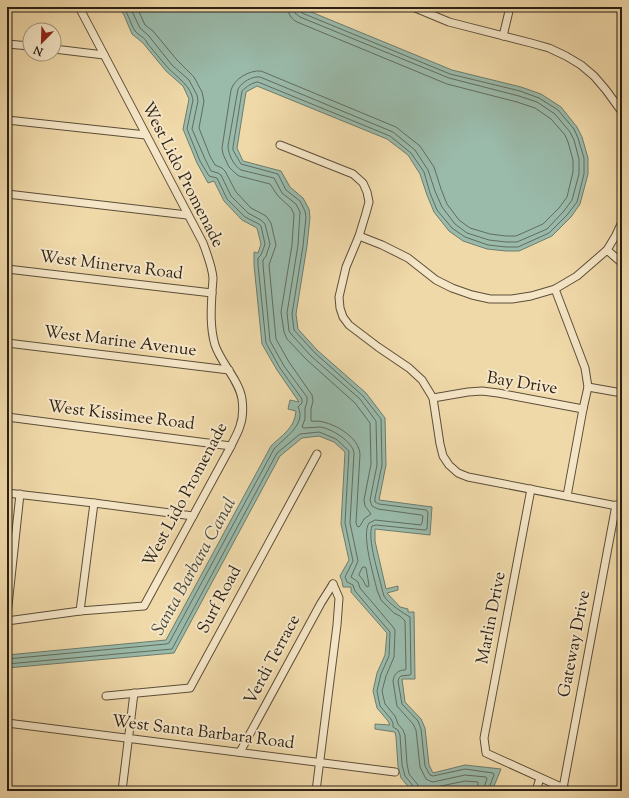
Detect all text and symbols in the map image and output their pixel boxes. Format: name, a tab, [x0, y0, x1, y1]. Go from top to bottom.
north arrow	[22, 22, 62, 62]
text: N	[31, 41, 47, 60]
street label: West Lido Promenade	[135, 98, 229, 252]
street label: West Minerva Road	[38, 245, 185, 287]
street label: West Marine Avenue	[42, 321, 198, 363]
street label: Bay Drive	[485, 367, 559, 401]
street label: West Kissimee Road	[46, 395, 196, 437]
street label: West Lido Promenade	[138, 418, 234, 571]
water label: Santa Barbara Canal	[146, 493, 244, 641]
street label: Surf Road	[192, 561, 248, 638]
street label: Marlin Drive	[471, 570, 513, 666]
street label: Gateway Drive	[553, 588, 597, 699]
street label: Verdi Terrace	[239, 611, 307, 709]
street label: West Santa Barbara Road	[110, 710, 296, 756]

